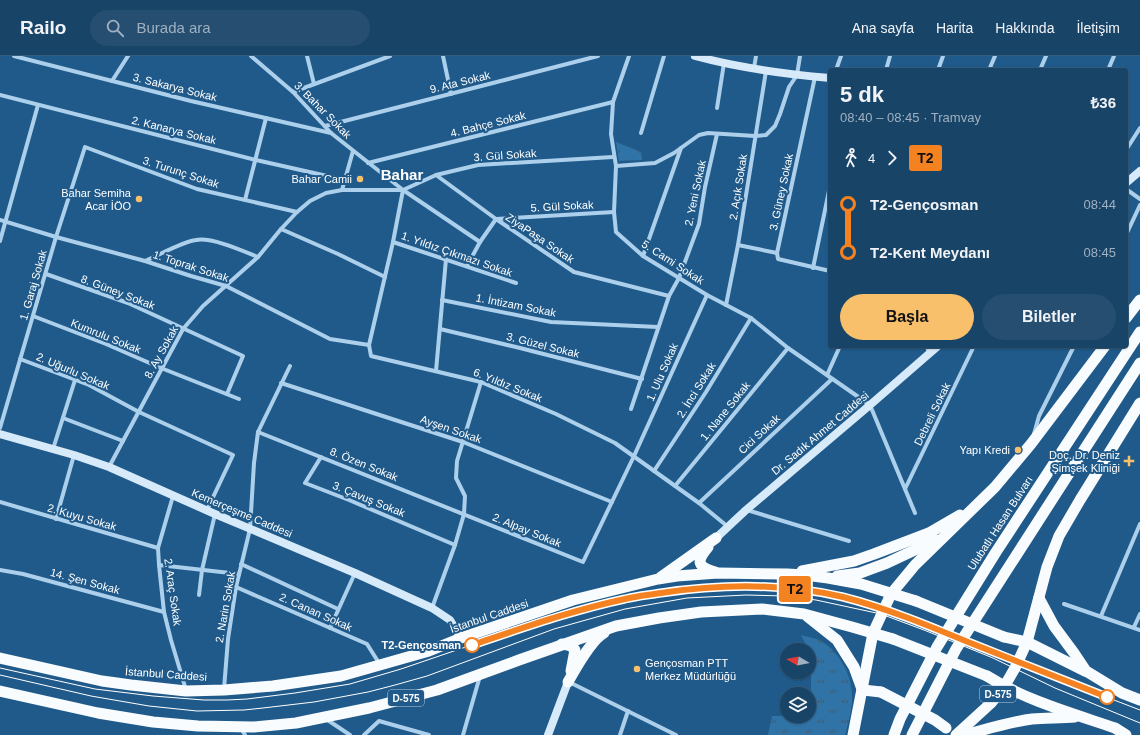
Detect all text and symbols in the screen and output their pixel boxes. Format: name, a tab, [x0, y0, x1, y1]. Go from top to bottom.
search box	[90, 10, 370, 46]
text: Railo	[20, 17, 66, 38]
icon: search	[104, 17, 126, 39]
text: Burada ara	[136, 19, 211, 36]
text: Ana sayfa	[852, 20, 914, 36]
text: Harita	[936, 20, 973, 36]
text: Hakkında	[995, 20, 1054, 36]
text: İletişim	[1076, 20, 1120, 36]
street label: 9. Ata Sokak	[429, 69, 492, 95]
street label: 3. Sakarya Sokak	[132, 71, 219, 103]
street label: 3. Bahar Sokak	[292, 79, 354, 141]
text: 5 dk	[840, 82, 884, 107]
text: ₺36	[1091, 94, 1116, 111]
street label: 4. Bahçe Sokak	[449, 109, 527, 139]
text: 08:40 – 08:45 · Tramvay	[840, 110, 981, 125]
street label: 2. Kanarya Sokak	[130, 114, 218, 146]
street label: 3. Gül Sokak	[473, 147, 537, 163]
icon: walk	[840, 147, 862, 169]
icon: forward	[881, 147, 903, 169]
text: T2	[917, 150, 934, 166]
text: 4	[868, 151, 875, 166]
street label: 3. Güney Sokak	[767, 152, 795, 232]
street label: 2. Açık Sokak	[727, 153, 749, 221]
street label: 3. Turunç Sokak	[141, 154, 221, 190]
street label: 2. Yeni Sokak	[682, 159, 708, 227]
district label: Bahar	[381, 166, 423, 183]
place label: Bahar Camii	[291, 173, 352, 185]
marker: Bahar Camii	[355, 174, 365, 184]
place label: Bahar Semiha Acar İÖO	[61, 187, 132, 212]
marker: Bahar Semiha Acar İÖO	[134, 194, 144, 204]
text: T2-Gençosman	[870, 196, 978, 213]
text: 08:44	[1083, 197, 1116, 212]
street label: 5. Gül Sokak	[530, 198, 594, 214]
street label: ZiyaPaşa Sokak	[504, 211, 577, 265]
street label: 1. Yıldız Çıkmazı Sokak	[400, 229, 515, 279]
street label: 5. Cami Sokak	[640, 237, 707, 287]
text: T2-Kent Meydanı	[870, 244, 990, 261]
text: 08:45	[1083, 245, 1116, 260]
street label: 1. Garaj Sokak	[17, 248, 49, 322]
street label: 1. Toprak Sokak	[152, 248, 231, 284]
street label: 8. Güney Sokak	[79, 272, 157, 312]
street label: 1. İntizam Sokak	[475, 291, 558, 319]
button: Başla	[840, 294, 974, 340]
button: Biletler	[982, 294, 1116, 340]
street label: Kumrulu Sokak	[69, 316, 143, 356]
street label: 8. Ay Sokak	[142, 323, 181, 380]
street label: 3. Güzel Sokak	[505, 330, 581, 360]
street label: 1. Ulu Sokak	[644, 341, 680, 403]
street label: 2. Uğurlu Sokak	[35, 350, 112, 392]
street label: 2. İnci Sokak	[674, 360, 718, 420]
street label: 6. Yıldız Sokak	[472, 366, 545, 404]
street label: 1. Nane Sokak	[698, 379, 753, 443]
street label: Debreli Sokak	[912, 380, 953, 447]
street label: Dr. Sadık Ahmet Caddesi	[769, 389, 871, 477]
street label: Cici Sokak	[736, 412, 782, 456]
street label: Ayşen Sokak	[419, 413, 484, 445]
place label: Yapı Kredi	[959, 444, 1010, 456]
street label: 8. Özen Sokak	[328, 445, 400, 483]
marker: Yapı Kredi	[1013, 445, 1023, 455]
place label: Doç. Dr. Deniz Şimşek Kliniği	[1049, 449, 1120, 474]
marker: Doç. Dr. Deniz Şimşek Kliniği	[1123, 455, 1135, 467]
street label: Ulubatlı Hasan Bulvarı	[965, 474, 1035, 572]
street label: 3. Çavuş Sokak	[331, 479, 407, 519]
street label: Kemerçeşme Caddesi	[190, 486, 294, 540]
street label: 2. Kuyu Sokak	[46, 501, 118, 533]
street label: 2. Alpay Sokak	[491, 511, 563, 549]
street label: 2. Araç Sokak	[162, 558, 184, 627]
street label: 14. Şen Sokak	[49, 566, 122, 596]
street label: 2. Narin Sokak	[213, 570, 237, 644]
line badge: T2	[777, 576, 813, 602]
text: T2	[787, 581, 803, 597]
street label: 2. Canan Sokak	[278, 591, 355, 634]
street label: İstanbul Caddesi	[448, 597, 530, 635]
marker: T2-Gençosman	[464, 637, 480, 653]
place label: T2-Gençosman	[382, 639, 461, 651]
north arrow	[780, 643, 816, 679]
map controls	[780, 643, 816, 723]
place label: Gençosman PTT Merkez Müdürlüğü	[645, 657, 736, 682]
marker: Gençosman PTT Merkez Müdürlüğü	[632, 664, 642, 674]
street label: İstanbul Caddesi	[125, 665, 207, 683]
road number: D-575	[980, 686, 1016, 702]
button: layers	[780, 687, 816, 723]
unlabelled marker	[1099, 689, 1115, 705]
road number: D-575	[388, 690, 424, 706]

